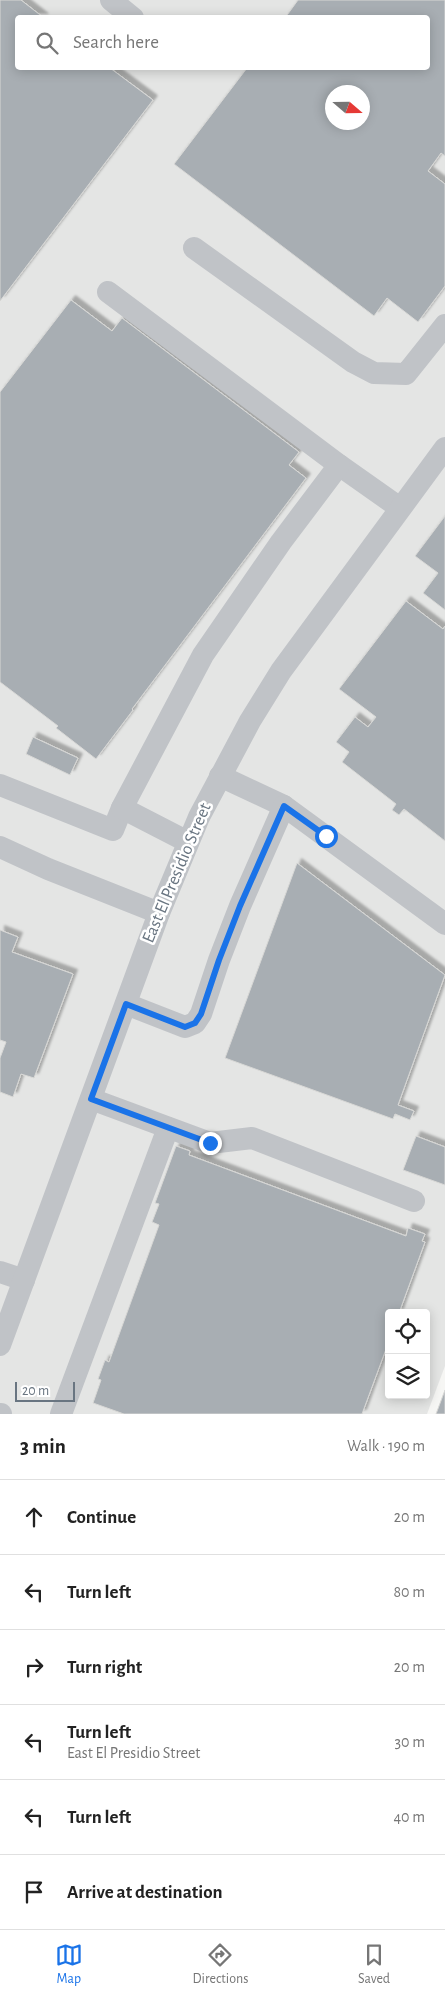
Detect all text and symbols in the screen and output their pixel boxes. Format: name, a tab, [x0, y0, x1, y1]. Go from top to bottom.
search box	[15, 15, 430, 70]
icon: search	[33, 29, 61, 57]
text: Search here	[73, 33, 159, 52]
north arrow	[325, 85, 370, 130]
street label: East El Presidio Street	[139, 800, 215, 946]
route start	[315, 825, 338, 848]
route end	[199, 1132, 222, 1155]
map controls	[385, 1309, 430, 1399]
button: locate	[385, 1309, 430, 1354]
button: layers	[385, 1354, 430, 1399]
scale bar	[15, 1379, 75, 1402]
text: 20 m	[22, 1384, 49, 1398]
text: 3 min	[20, 1436, 66, 1457]
text: Walk · 190 m	[347, 1438, 425, 1454]
icon: ahead	[20, 1503, 48, 1531]
text: Continue	[67, 1508, 136, 1527]
text: 20 m	[394, 1509, 425, 1525]
icon: left	[20, 1578, 48, 1606]
text: Turn left	[67, 1583, 131, 1602]
text: 80 m	[394, 1584, 425, 1600]
icon: right	[20, 1653, 48, 1681]
text: Turn right	[67, 1658, 142, 1677]
text: 20 m	[394, 1659, 425, 1675]
text: Turn left	[67, 1723, 131, 1742]
icon: left	[20, 1728, 48, 1756]
text: 30 m	[395, 1734, 425, 1750]
text: East El Presidio Street	[67, 1745, 200, 1761]
icon: left	[20, 1803, 48, 1831]
text: Turn left	[67, 1808, 131, 1827]
text: 40 m	[393, 1809, 425, 1825]
icon: arrive	[20, 1878, 48, 1906]
text: Arrive at destination	[67, 1883, 223, 1902]
tab: Map	[55, 1941, 83, 1988]
tab: Directions	[193, 1941, 248, 1988]
tab: Saved	[358, 1941, 390, 1988]

